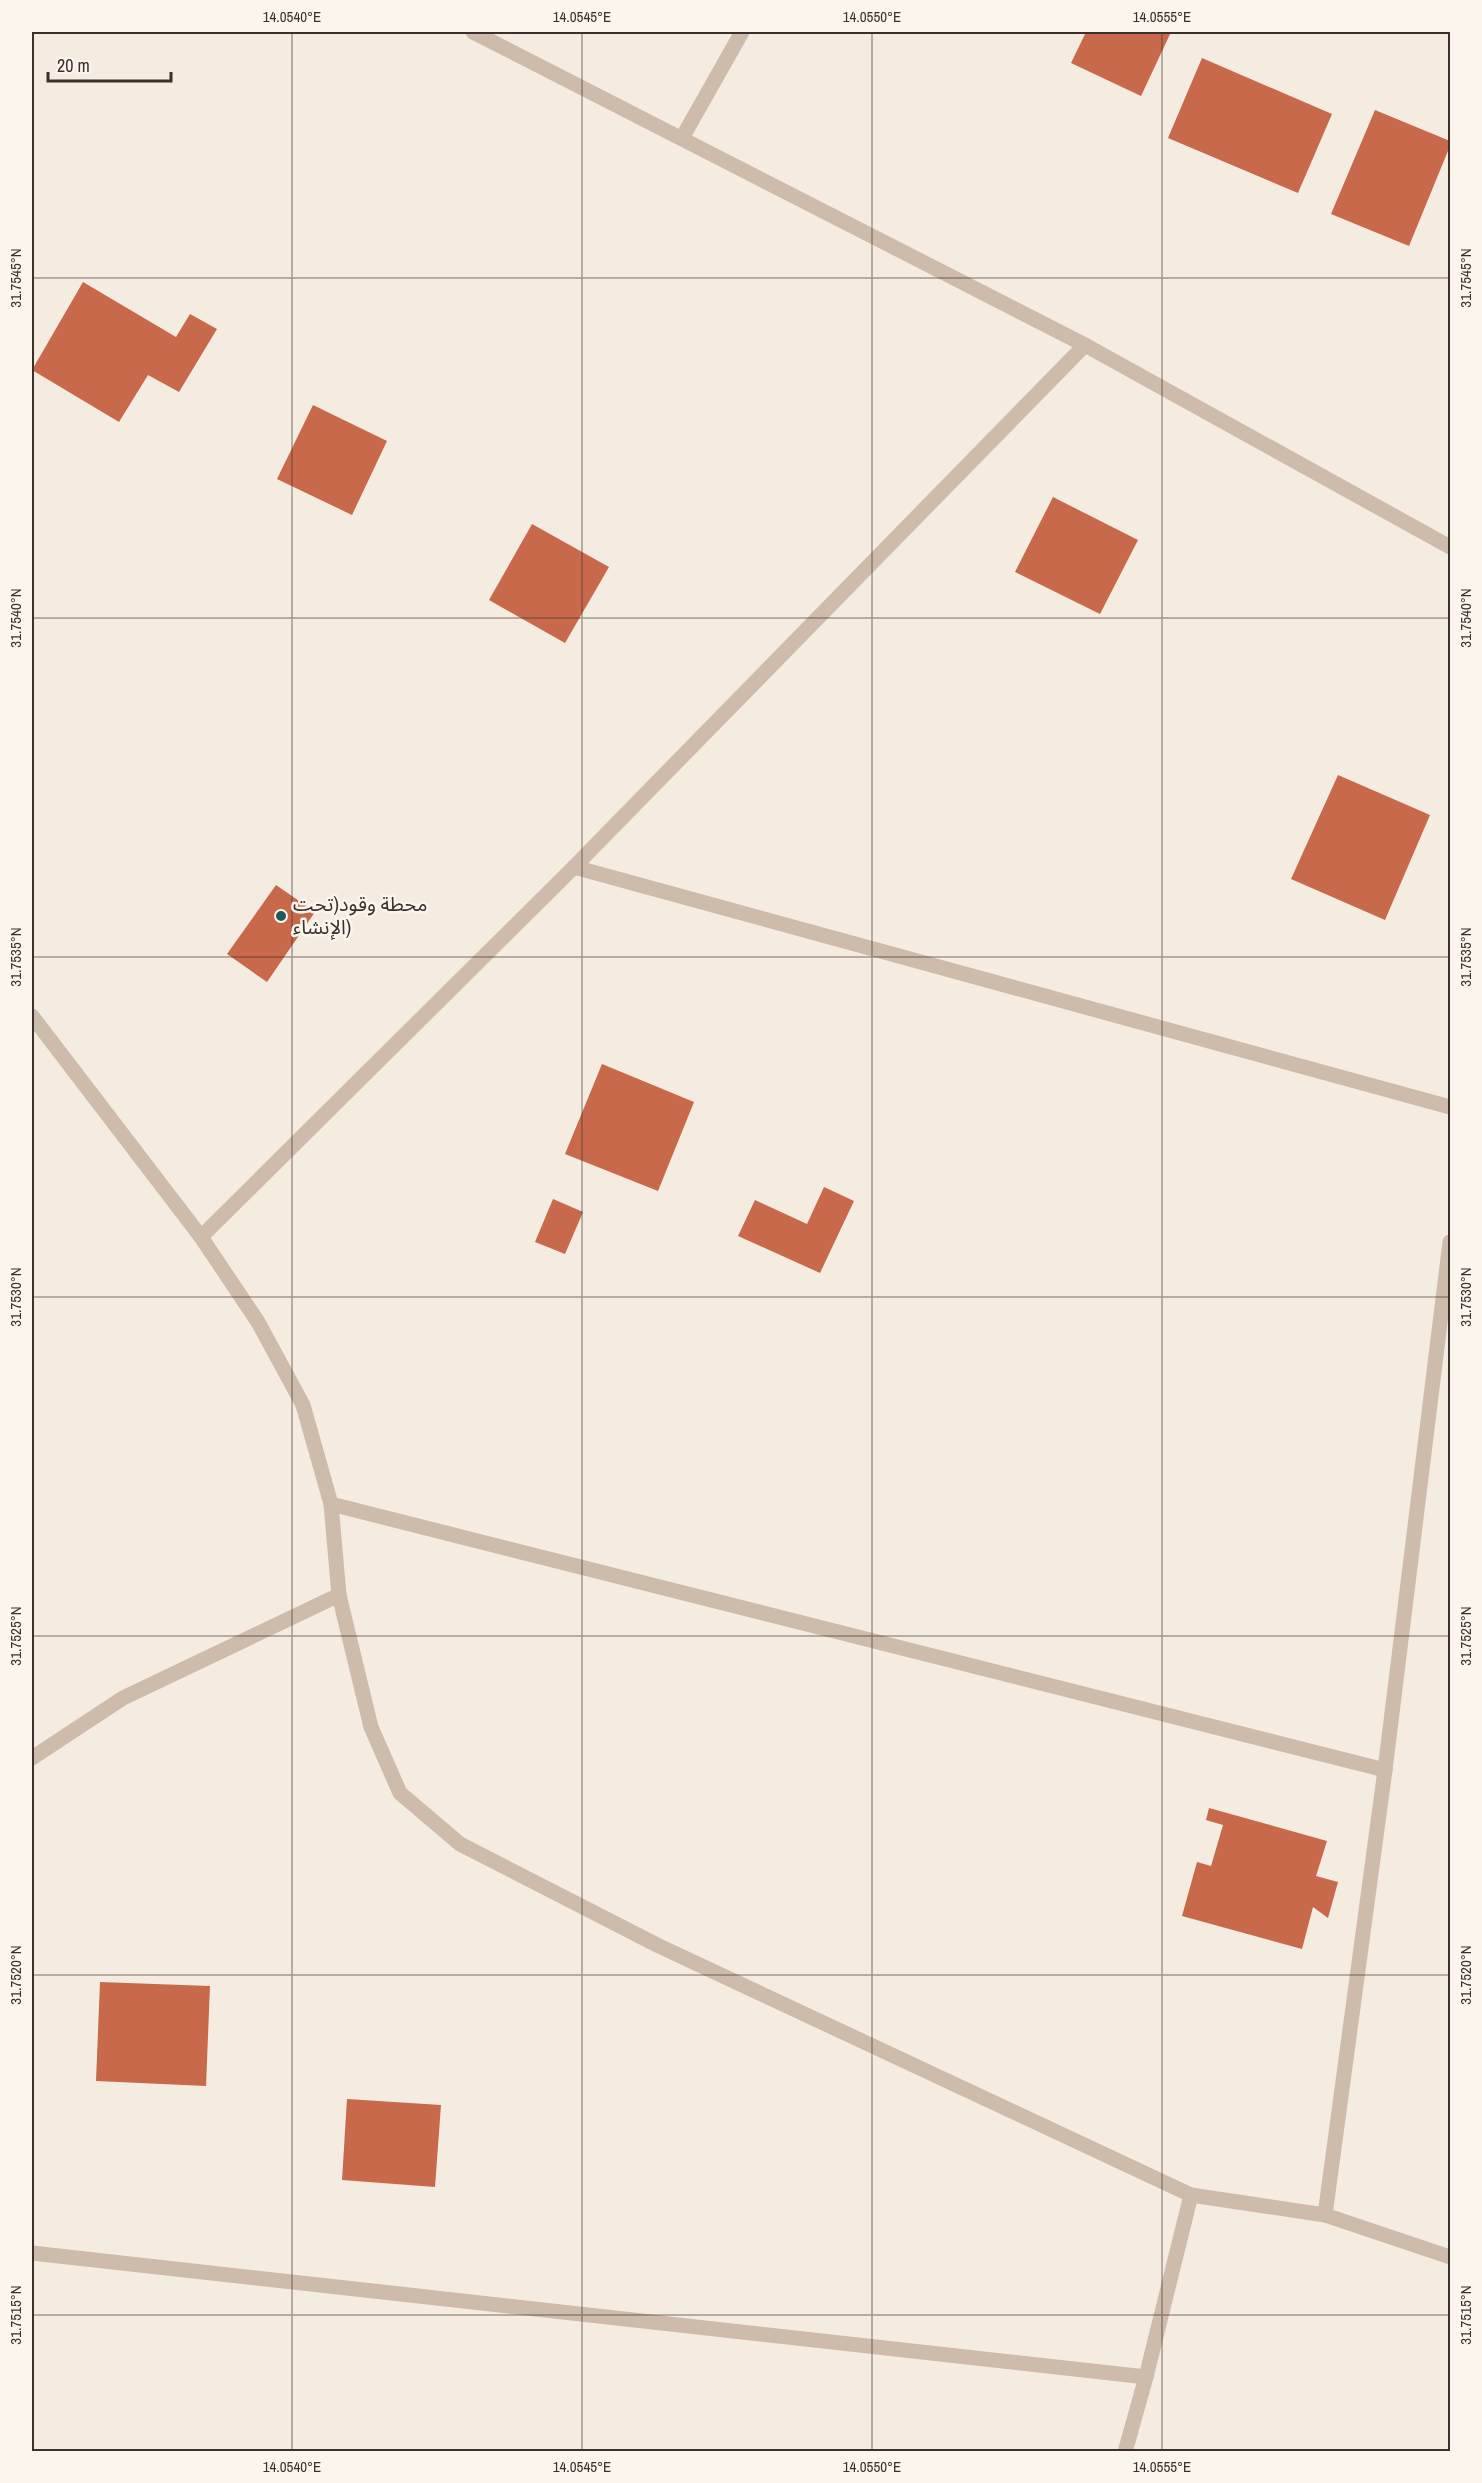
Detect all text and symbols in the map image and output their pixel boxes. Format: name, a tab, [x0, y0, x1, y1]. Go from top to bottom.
text: 14.0540°E	[263, 6, 321, 27]
text: 14.0545°E	[553, 6, 611, 27]
text: 14.0550°E	[843, 6, 901, 27]
text: 14.0555°E	[1133, 6, 1191, 27]
scale bar	[48, 45, 171, 83]
text: 20 m	[57, 53, 90, 78]
text: 31.7545°N	[5, 248, 26, 308]
text: 31.7545°N	[1455, 248, 1476, 308]
text: 31.7540°N	[5, 588, 26, 648]
text: 31.7540°N	[1455, 588, 1476, 648]
place label: محطة وقود(تحت الإنشاء)	[293, 890, 428, 940]
marker: محطة وقود(تحت الإنشاء)	[274, 909, 288, 923]
text: 31.7535°N	[5, 927, 26, 987]
text: 31.7535°N	[1455, 927, 1476, 987]
text: 31.7530°N	[5, 1267, 26, 1327]
text: 31.7530°N	[1455, 1267, 1476, 1327]
text: 31.7525°N	[5, 1606, 26, 1666]
text: 31.7525°N	[1455, 1606, 1476, 1666]
text: 31.7520°N	[5, 1945, 26, 2005]
text: 31.7520°N	[1455, 1945, 1476, 2005]
text: 31.7515°N	[5, 2285, 26, 2345]
text: 31.7515°N	[1455, 2285, 1476, 2345]
text: 14.0540°E	[263, 2456, 321, 2477]
text: 14.0545°E	[553, 2456, 611, 2477]
text: 14.0550°E	[843, 2456, 901, 2477]
text: 14.0555°E	[1133, 2456, 1191, 2477]

